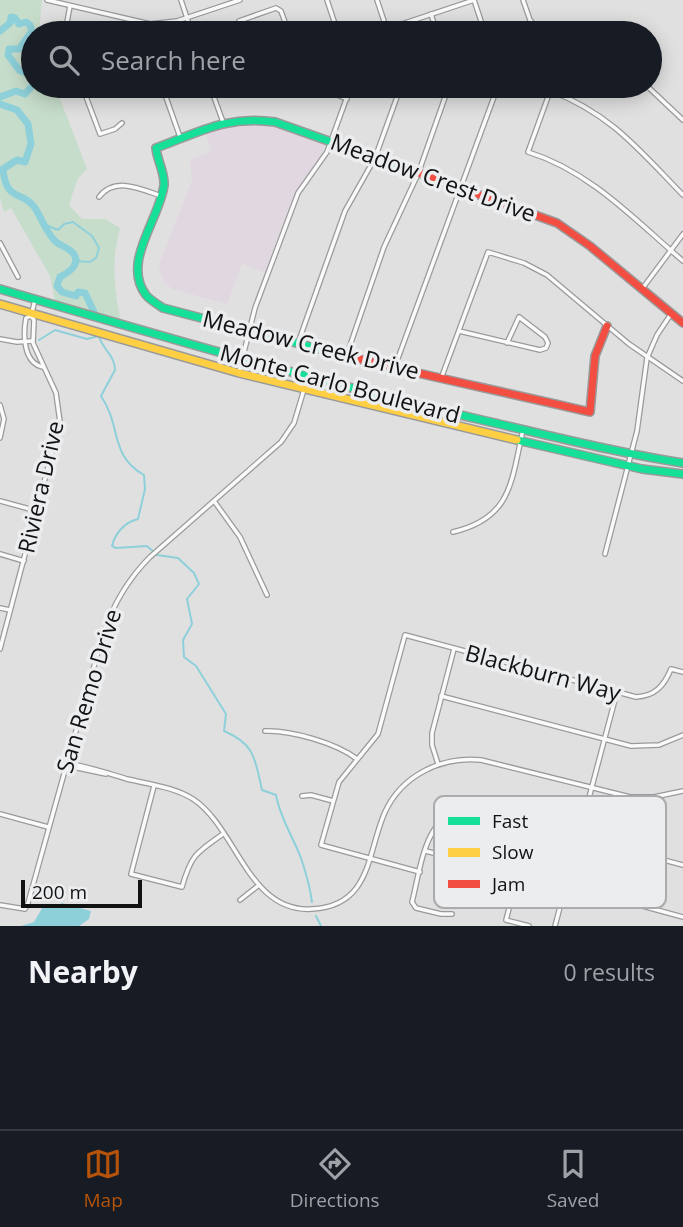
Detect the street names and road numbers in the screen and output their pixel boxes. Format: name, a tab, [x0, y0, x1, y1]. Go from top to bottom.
street label: Meadow Crest Drive	[326, 125, 540, 229]
street label: Meadow Creek Drive	[200, 302, 423, 386]
street label: Monte Carlo Boulevard	[217, 336, 464, 430]
street label: Riviera Drive	[9, 418, 71, 556]
street label: San Remo Drive	[48, 605, 128, 777]
street label: Blackburn Way	[462, 636, 625, 708]

